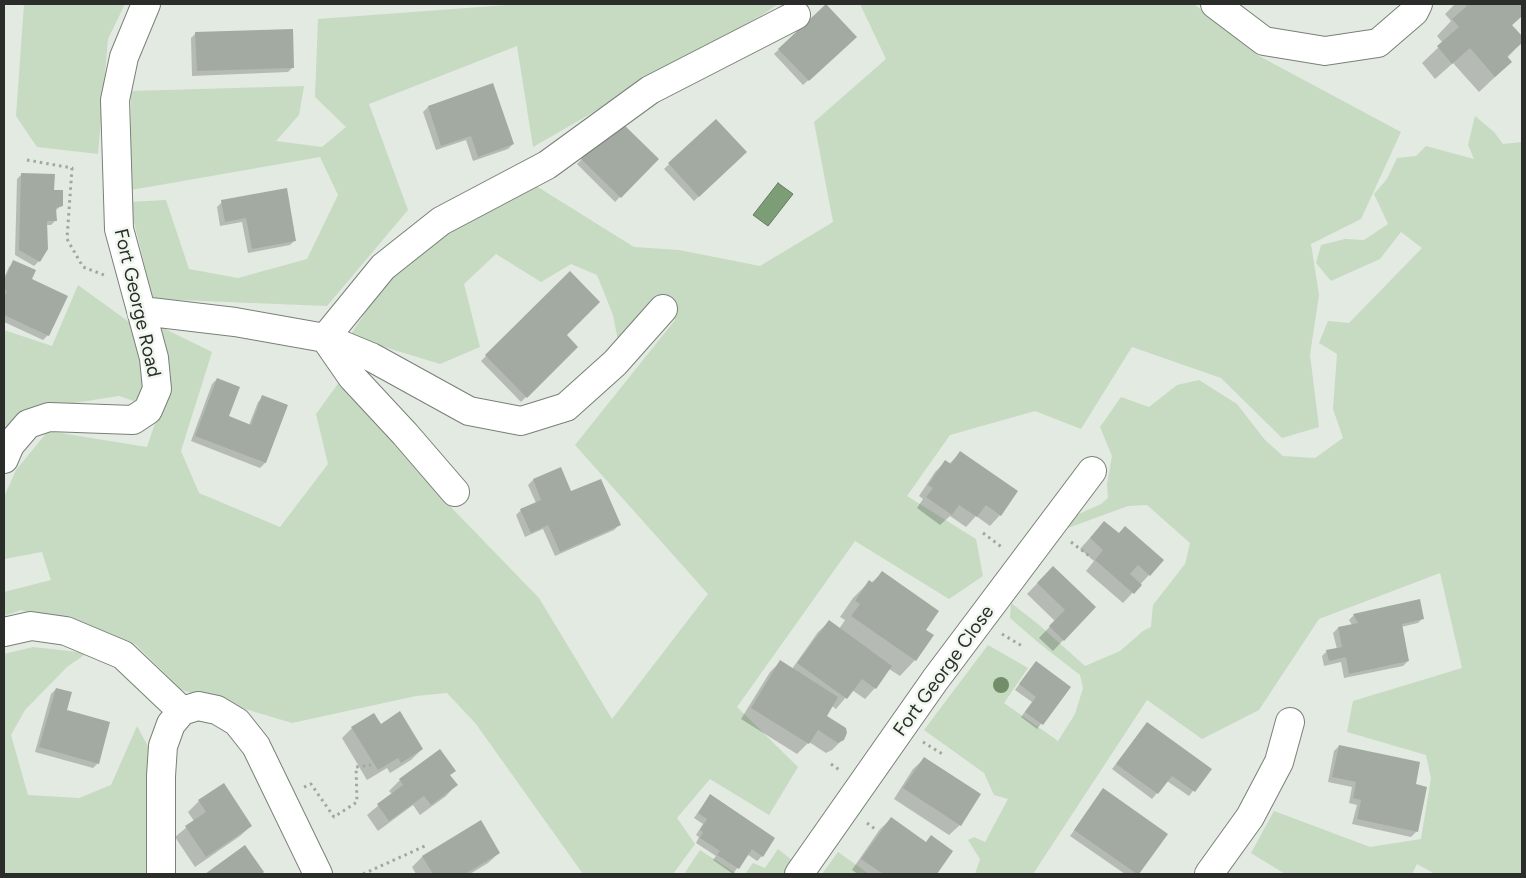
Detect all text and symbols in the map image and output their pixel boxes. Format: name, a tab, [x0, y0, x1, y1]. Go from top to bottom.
street label: Fort George Road	[109, 227, 165, 379]
street label: Fort George Close	[889, 601, 999, 741]

